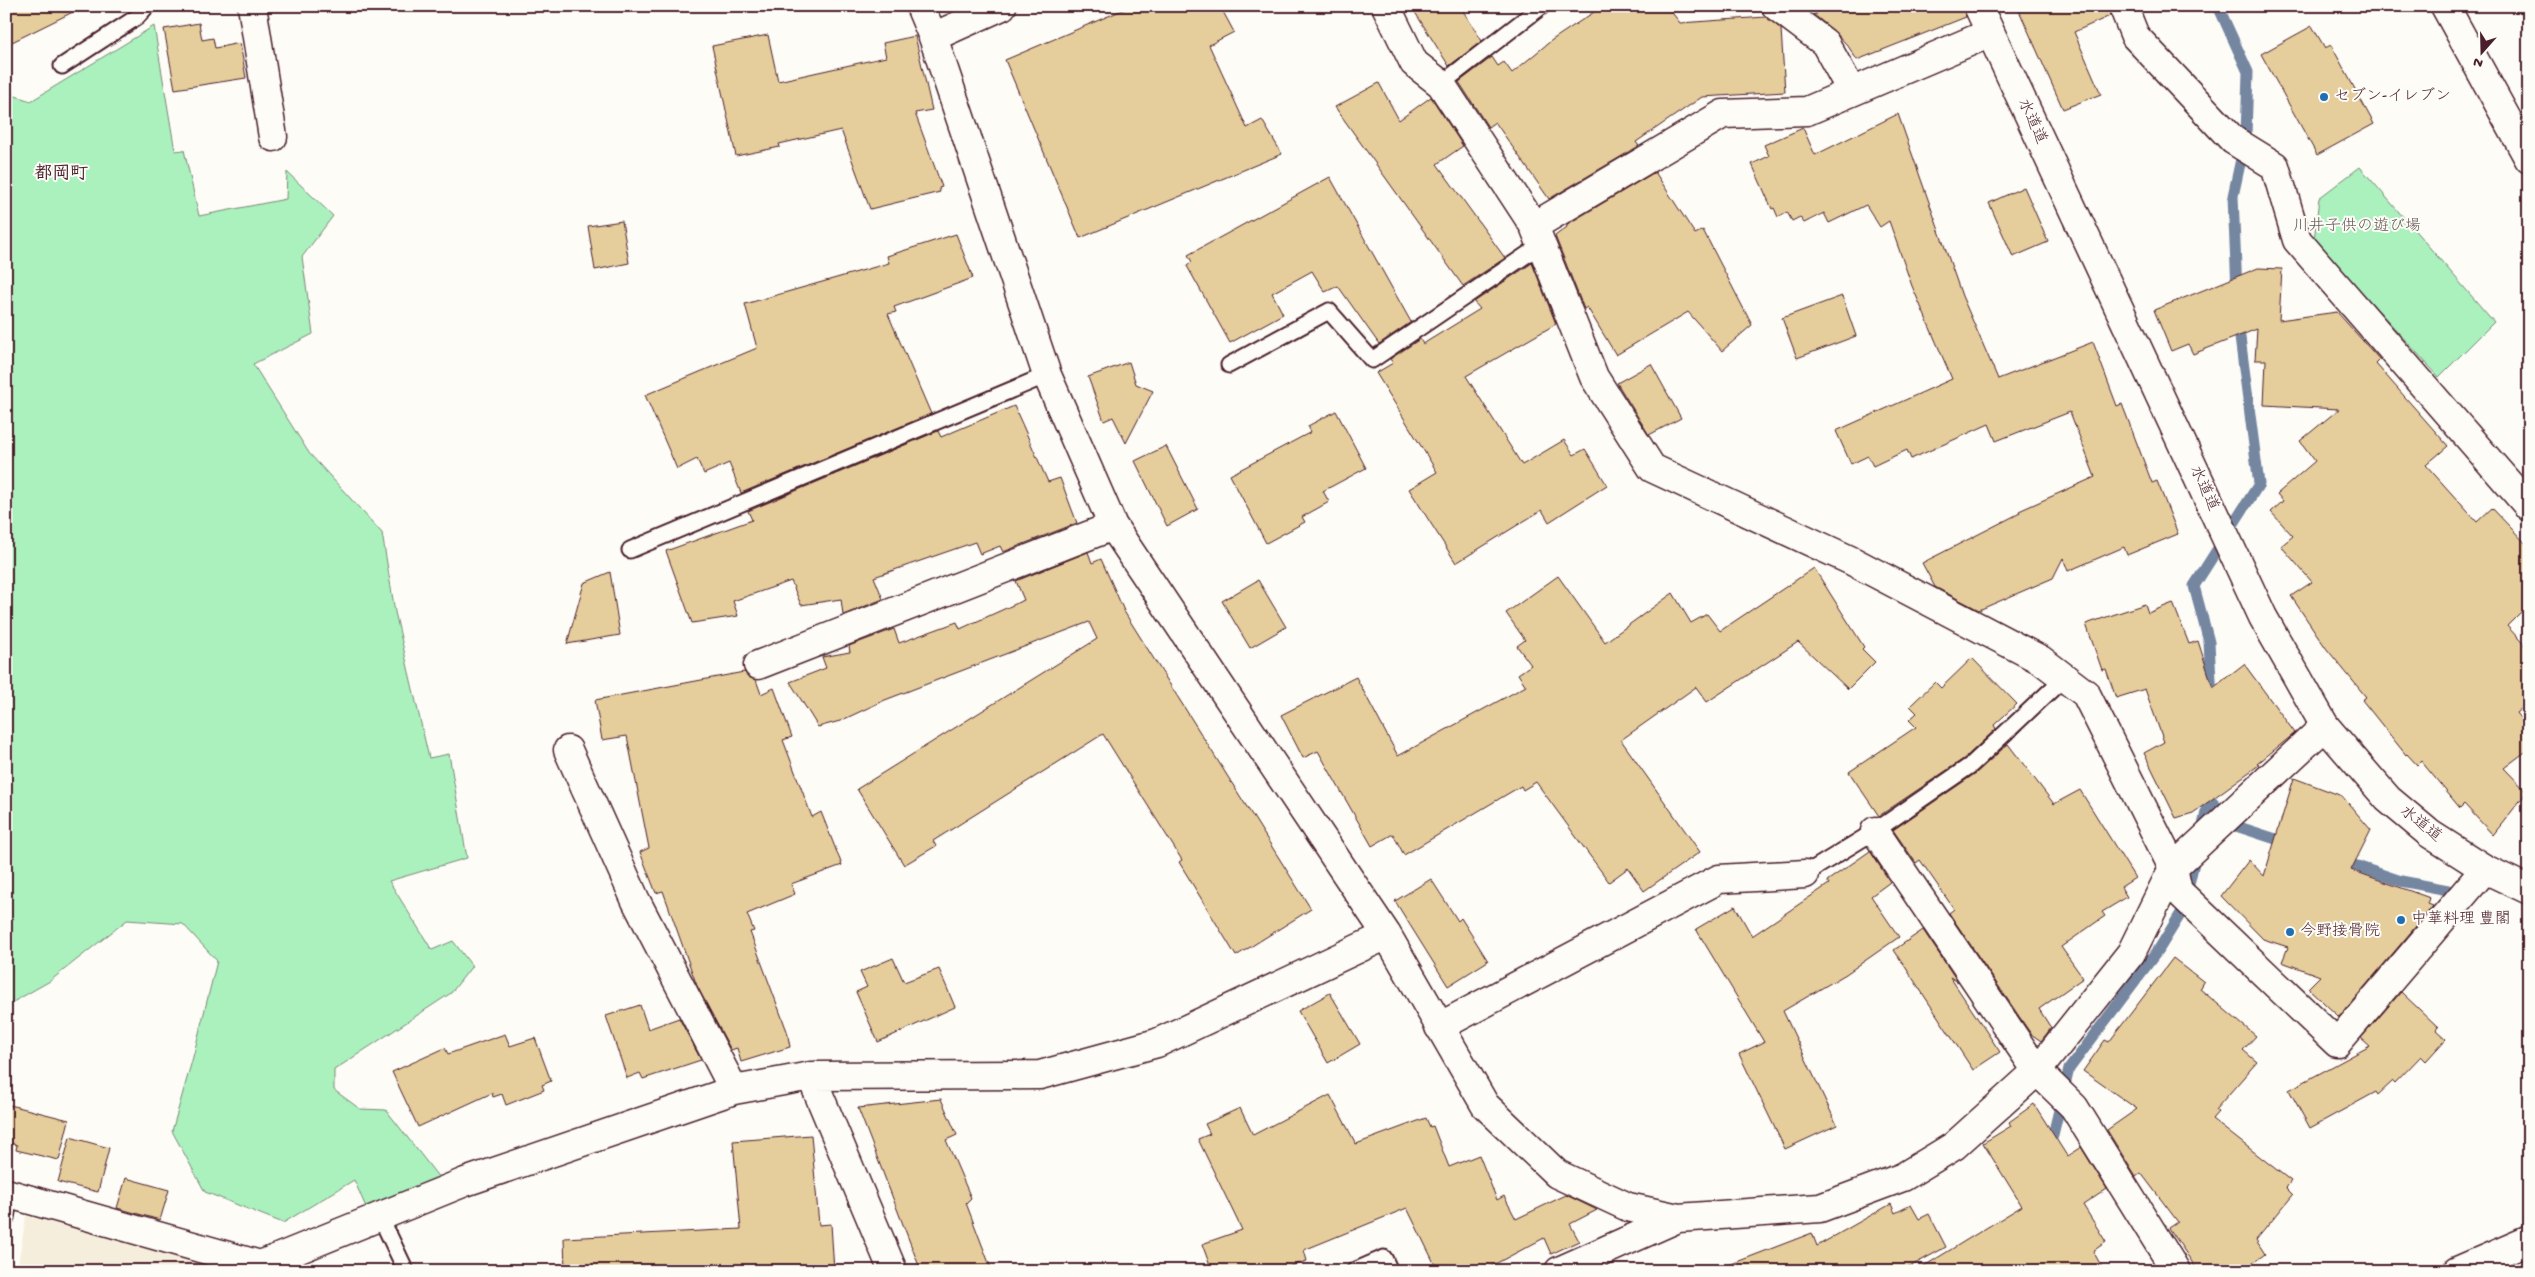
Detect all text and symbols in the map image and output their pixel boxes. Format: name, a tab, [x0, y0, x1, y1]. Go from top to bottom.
north arrow	[2458, 28, 2508, 78]
text: N	[2471, 52, 2486, 71]
place label: セブン-イレブン	[2334, 87, 2451, 107]
marker: セブン-イレブン	[2318, 91, 2330, 103]
street label: 水道道	[2012, 96, 2051, 148]
district label: 都岡町	[34, 163, 88, 185]
park label: 川井子供の遊び場	[2293, 217, 2421, 237]
street label: 水道道	[2184, 463, 2223, 515]
street label: 水道道	[2395, 802, 2445, 847]
place label: 中華料理 豊閣	[2411, 910, 2511, 930]
marker: 中華料理 豊閣	[2395, 914, 2407, 926]
place label: 今野接骨院	[2300, 922, 2380, 942]
marker: 今野接骨院	[2284, 926, 2296, 938]

